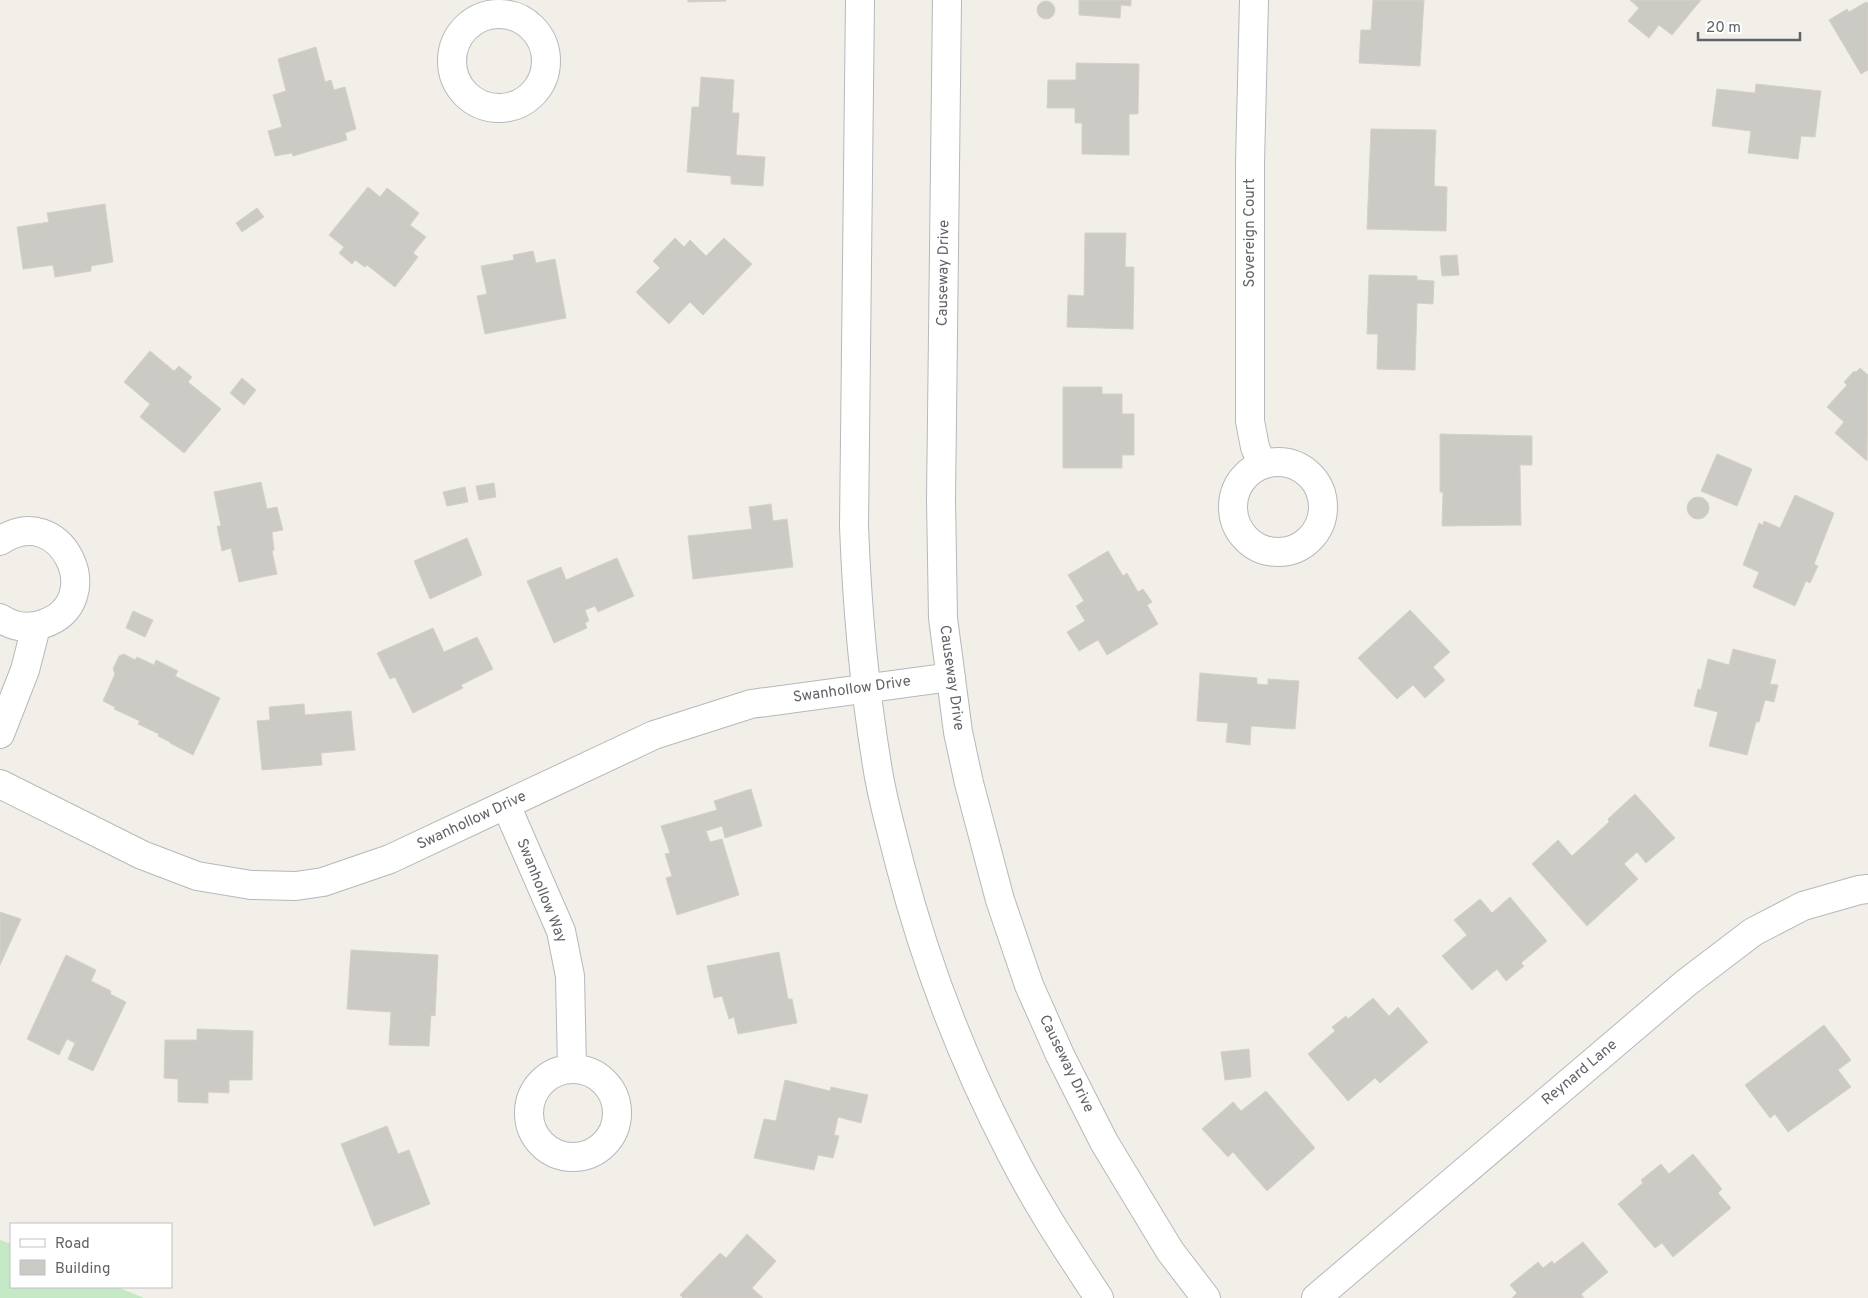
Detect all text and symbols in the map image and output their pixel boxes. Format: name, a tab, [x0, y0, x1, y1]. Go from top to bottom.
scale bar	[1698, 10, 1800, 42]
text: 20 m	[1706, 19, 1741, 38]
street label: Sovereign Court	[1241, 178, 1260, 288]
street label: Causeway Drive	[934, 220, 954, 326]
street label: Causeway Drive	[934, 624, 968, 732]
street label: Swanhollow Drive	[792, 672, 912, 708]
street label: Swanhollow Drive	[414, 787, 530, 855]
street label: Swanhollow Way	[511, 836, 571, 946]
street label: Causeway Drive	[1034, 1012, 1098, 1116]
street label: Reynard Lane	[1538, 1036, 1622, 1110]
legend	[10, 1223, 172, 1288]
text: Road	[55, 1235, 90, 1254]
text: Building	[55, 1260, 110, 1279]

